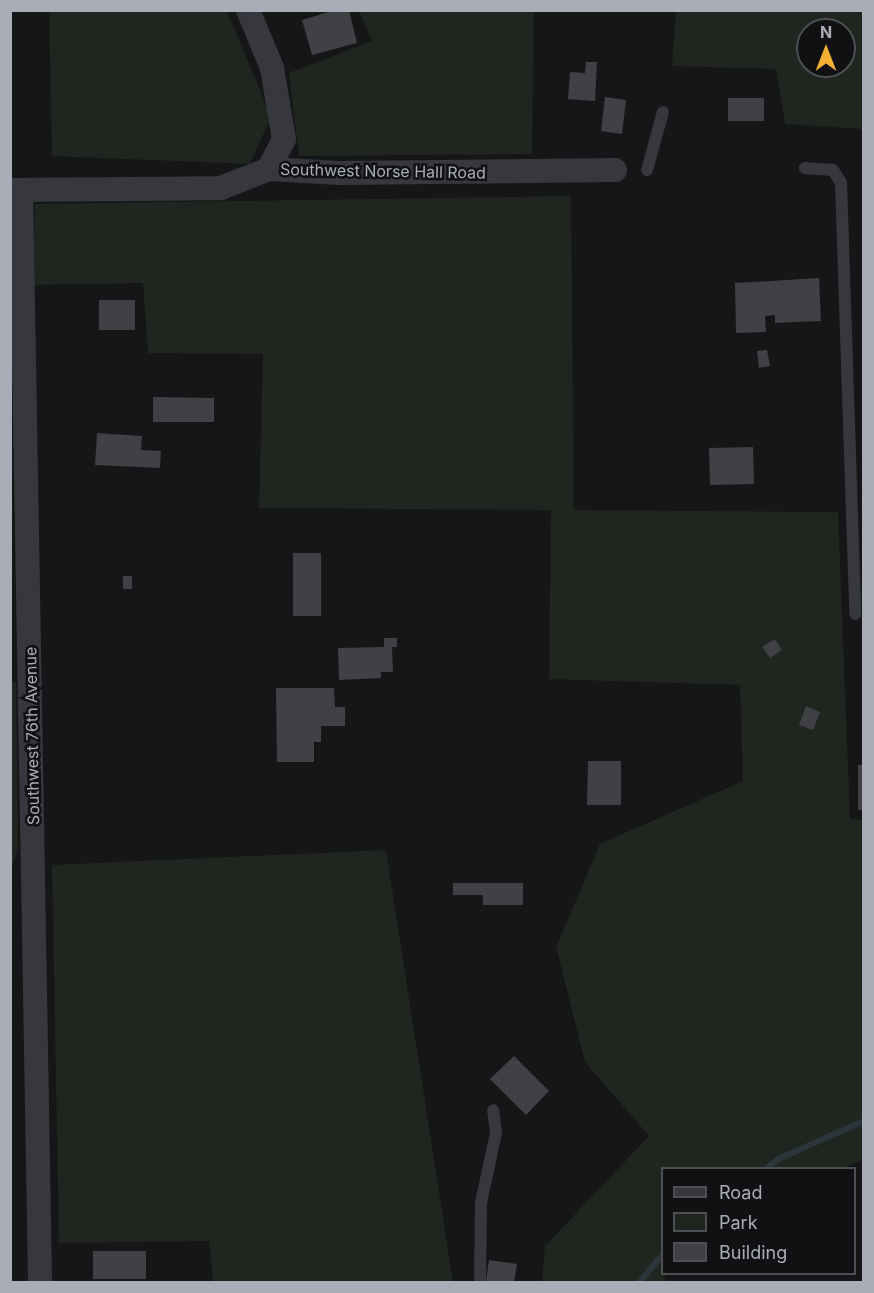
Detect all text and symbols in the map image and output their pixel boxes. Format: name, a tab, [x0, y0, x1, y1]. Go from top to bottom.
north arrow	[796, 18, 856, 78]
text: N	[820, 22, 832, 42]
street label: Southwest Norse Hall Road	[280, 160, 486, 182]
street label: Southwest 76th Avenue	[21, 647, 43, 825]
legend	[661, 1167, 856, 1275]
text: Road	[719, 1182, 762, 1203]
text: Park	[719, 1212, 758, 1233]
text: Building	[719, 1242, 787, 1263]

